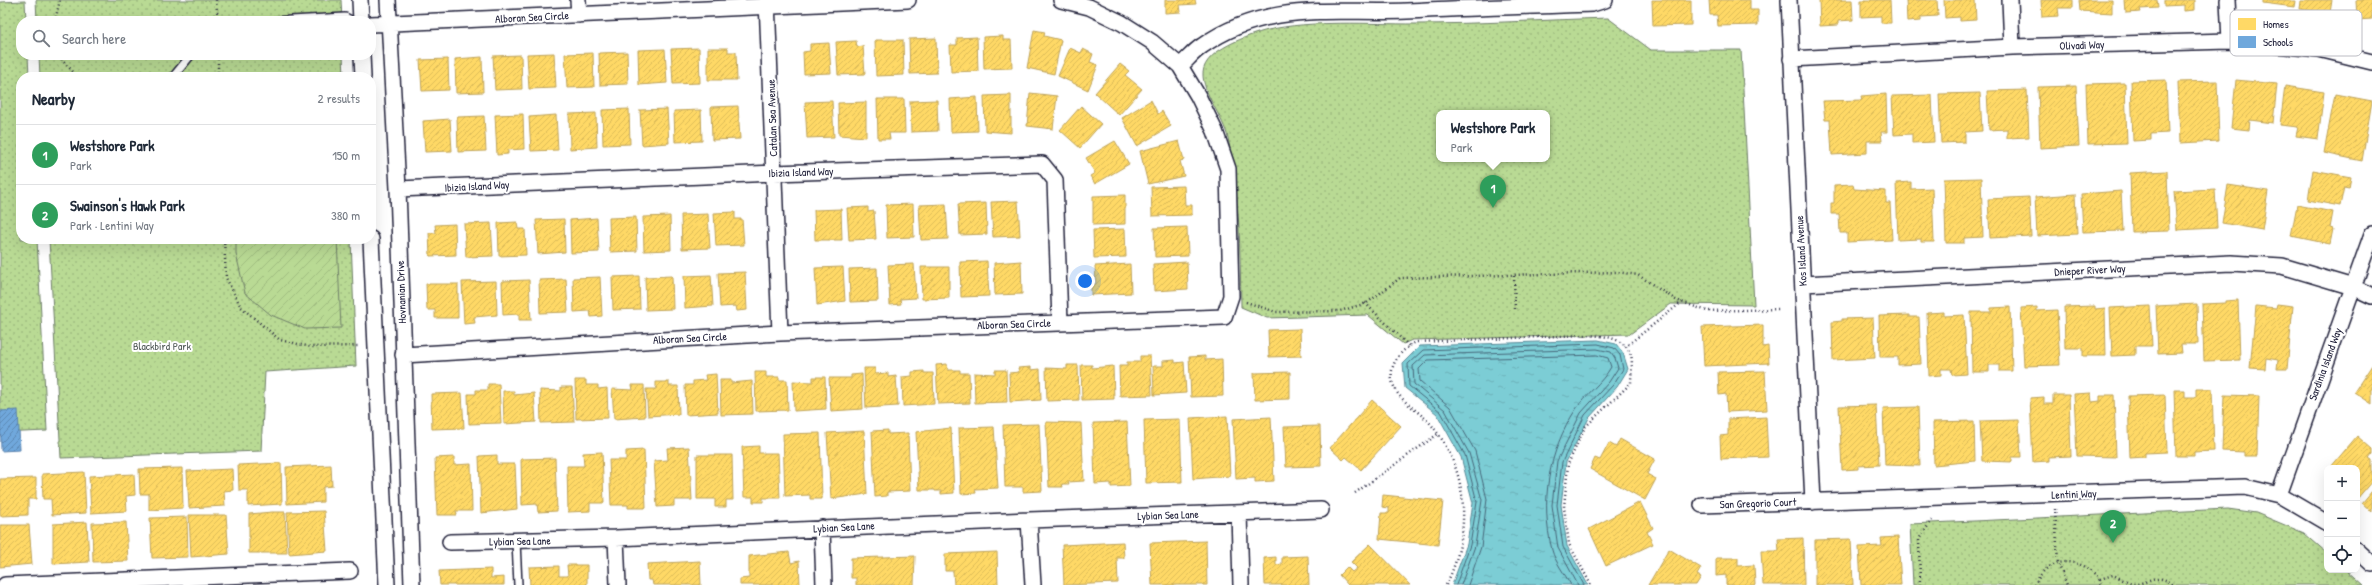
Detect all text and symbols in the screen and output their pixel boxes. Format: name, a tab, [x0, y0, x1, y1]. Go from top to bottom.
street label: Alboran Sea Circle	[495, 8, 570, 26]
legend	[2230, 10, 2362, 56]
search box	[16, 16, 376, 60]
text: Homes	[2263, 17, 2289, 31]
icon: search	[30, 27, 52, 49]
text: Search here	[62, 28, 126, 49]
text: Schools	[2263, 35, 2293, 49]
street label: Olivadi Way	[2059, 37, 2105, 53]
street label: Catalan Sea Avenue	[764, 78, 780, 157]
text: Nearby	[32, 87, 75, 110]
text: 2 results	[318, 89, 360, 107]
popup	[1436, 110, 1550, 162]
text: Westshore Park	[1451, 117, 1535, 138]
text: Westshore Park	[70, 135, 155, 156]
text: Park	[1451, 138, 1472, 156]
text: 1	[43, 146, 47, 164]
text: 150 m	[332, 146, 360, 164]
text: Park	[70, 156, 92, 174]
street label: Ibizia Island Way	[768, 164, 834, 180]
pin: 1	[1480, 175, 1506, 208]
street label: Ibizia Island Way	[444, 177, 510, 195]
text: Swainson's Hawk Park	[70, 195, 185, 216]
text: 2	[42, 206, 48, 224]
text: 380 m	[331, 206, 360, 224]
street label: Kos Island Avenue	[1792, 215, 1810, 287]
text: Park · Lentini Way	[70, 216, 154, 234]
street label: Hovnanian Drive	[393, 260, 409, 324]
street label: Dnieper River Way	[2054, 261, 2126, 279]
your location	[1075, 271, 1095, 291]
street label: Alboran Sea Circle	[977, 316, 1052, 332]
street label: Sardinia Island Way	[2305, 325, 2345, 402]
street label: Alboran Sea Circle	[653, 329, 728, 347]
park label: Blackbird Park	[133, 339, 191, 353]
map controls	[2324, 465, 2360, 573]
button: +	[2324, 465, 2360, 501]
street label: Lentini Way	[2051, 486, 2097, 502]
street label: San Gregorio Court	[1719, 495, 1797, 511]
button: −	[2324, 501, 2360, 537]
street label: Lybian Sea Lane	[1137, 507, 1200, 523]
pin: 2	[2100, 510, 2126, 543]
street label: Lybian Sea Lane	[813, 518, 876, 536]
street label: Lybian Sea Lane	[489, 533, 552, 549]
button: locate	[2324, 537, 2360, 573]

